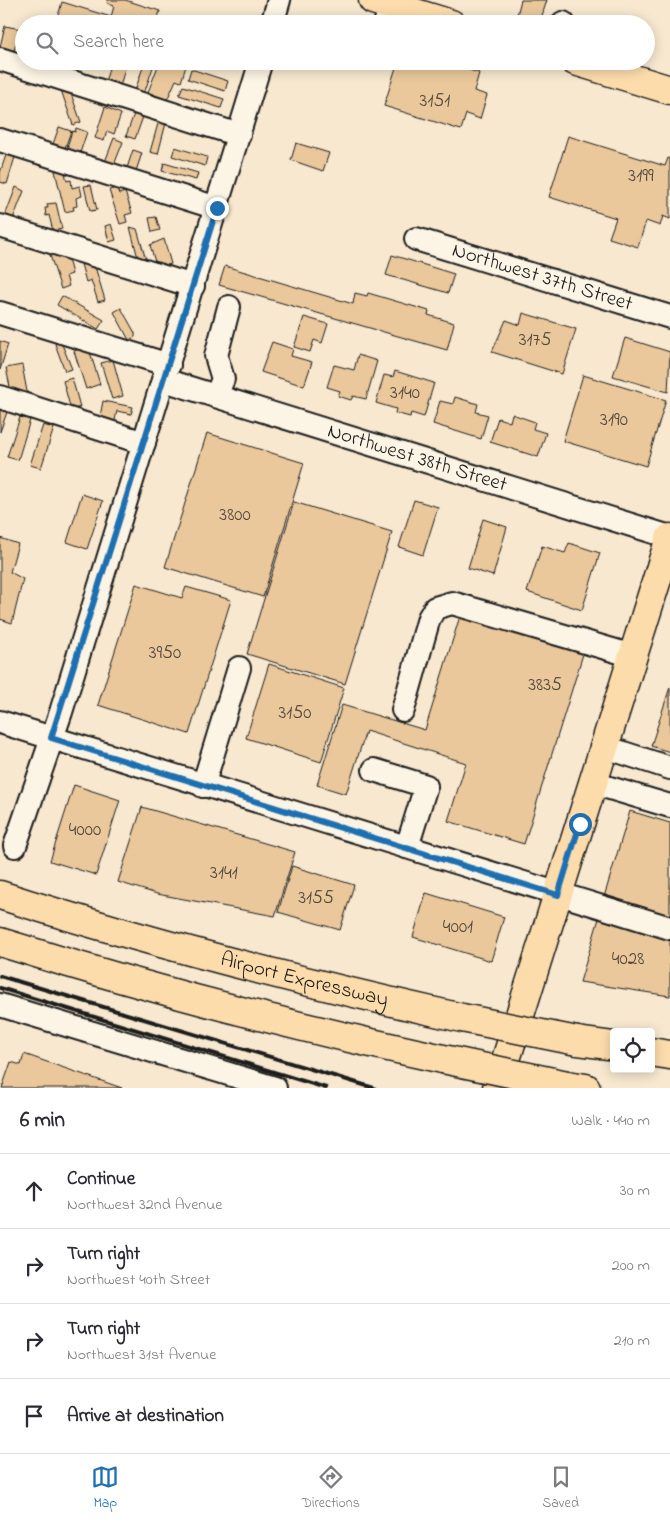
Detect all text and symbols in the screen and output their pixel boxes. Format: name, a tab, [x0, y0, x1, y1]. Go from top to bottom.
search box	[15, 15, 655, 70]
icon: search	[33, 29, 61, 57]
text: Search here	[73, 29, 164, 56]
house number: 3151	[420, 88, 450, 115]
house number: 3199	[628, 163, 654, 190]
route end	[206, 197, 229, 220]
street label: Northwest 37th Street	[448, 236, 636, 320]
house number: 3175	[519, 327, 551, 354]
house number: 3140	[390, 380, 420, 407]
house number: 3190	[600, 407, 628, 434]
street label: Northwest 38th Street	[323, 417, 511, 501]
house number: 3800	[219, 502, 251, 529]
house number: 3950	[149, 640, 181, 667]
house number: 3835	[528, 672, 562, 699]
house number: 3150	[279, 700, 311, 727]
route start	[569, 813, 592, 836]
house number: 4000	[69, 817, 101, 844]
house number: 3141	[210, 860, 238, 887]
house number: 3155	[298, 885, 334, 912]
house number: 4001	[443, 914, 473, 941]
street label: Airport Expressway	[217, 945, 391, 1018]
house number: 4028	[612, 946, 644, 973]
map controls	[610, 1028, 655, 1073]
button: locate	[610, 1028, 655, 1073]
text: 6 min	[20, 1106, 65, 1136]
text: Walk · 440 m	[571, 1109, 650, 1133]
text: Continue	[67, 1166, 135, 1193]
icon: ahead	[20, 1177, 48, 1205]
text: 30 m	[620, 1179, 650, 1203]
text: Northwest 32nd Avenue	[67, 1193, 223, 1217]
text: Turn right	[67, 1241, 140, 1268]
icon: right	[20, 1252, 48, 1280]
text: 200 m	[612, 1254, 650, 1278]
text: Northwest 40th Street	[67, 1268, 210, 1292]
text: Turn right	[67, 1316, 140, 1343]
icon: right	[20, 1327, 48, 1355]
text: 210 m	[614, 1329, 650, 1353]
text: Northwest 31st Avenue	[67, 1343, 216, 1367]
icon: arrive	[20, 1402, 48, 1430]
text: Arrive at destination	[67, 1403, 224, 1430]
tab: Map	[91, 1463, 119, 1514]
tab: Directions	[302, 1463, 360, 1514]
tab: Saved	[542, 1463, 579, 1514]

